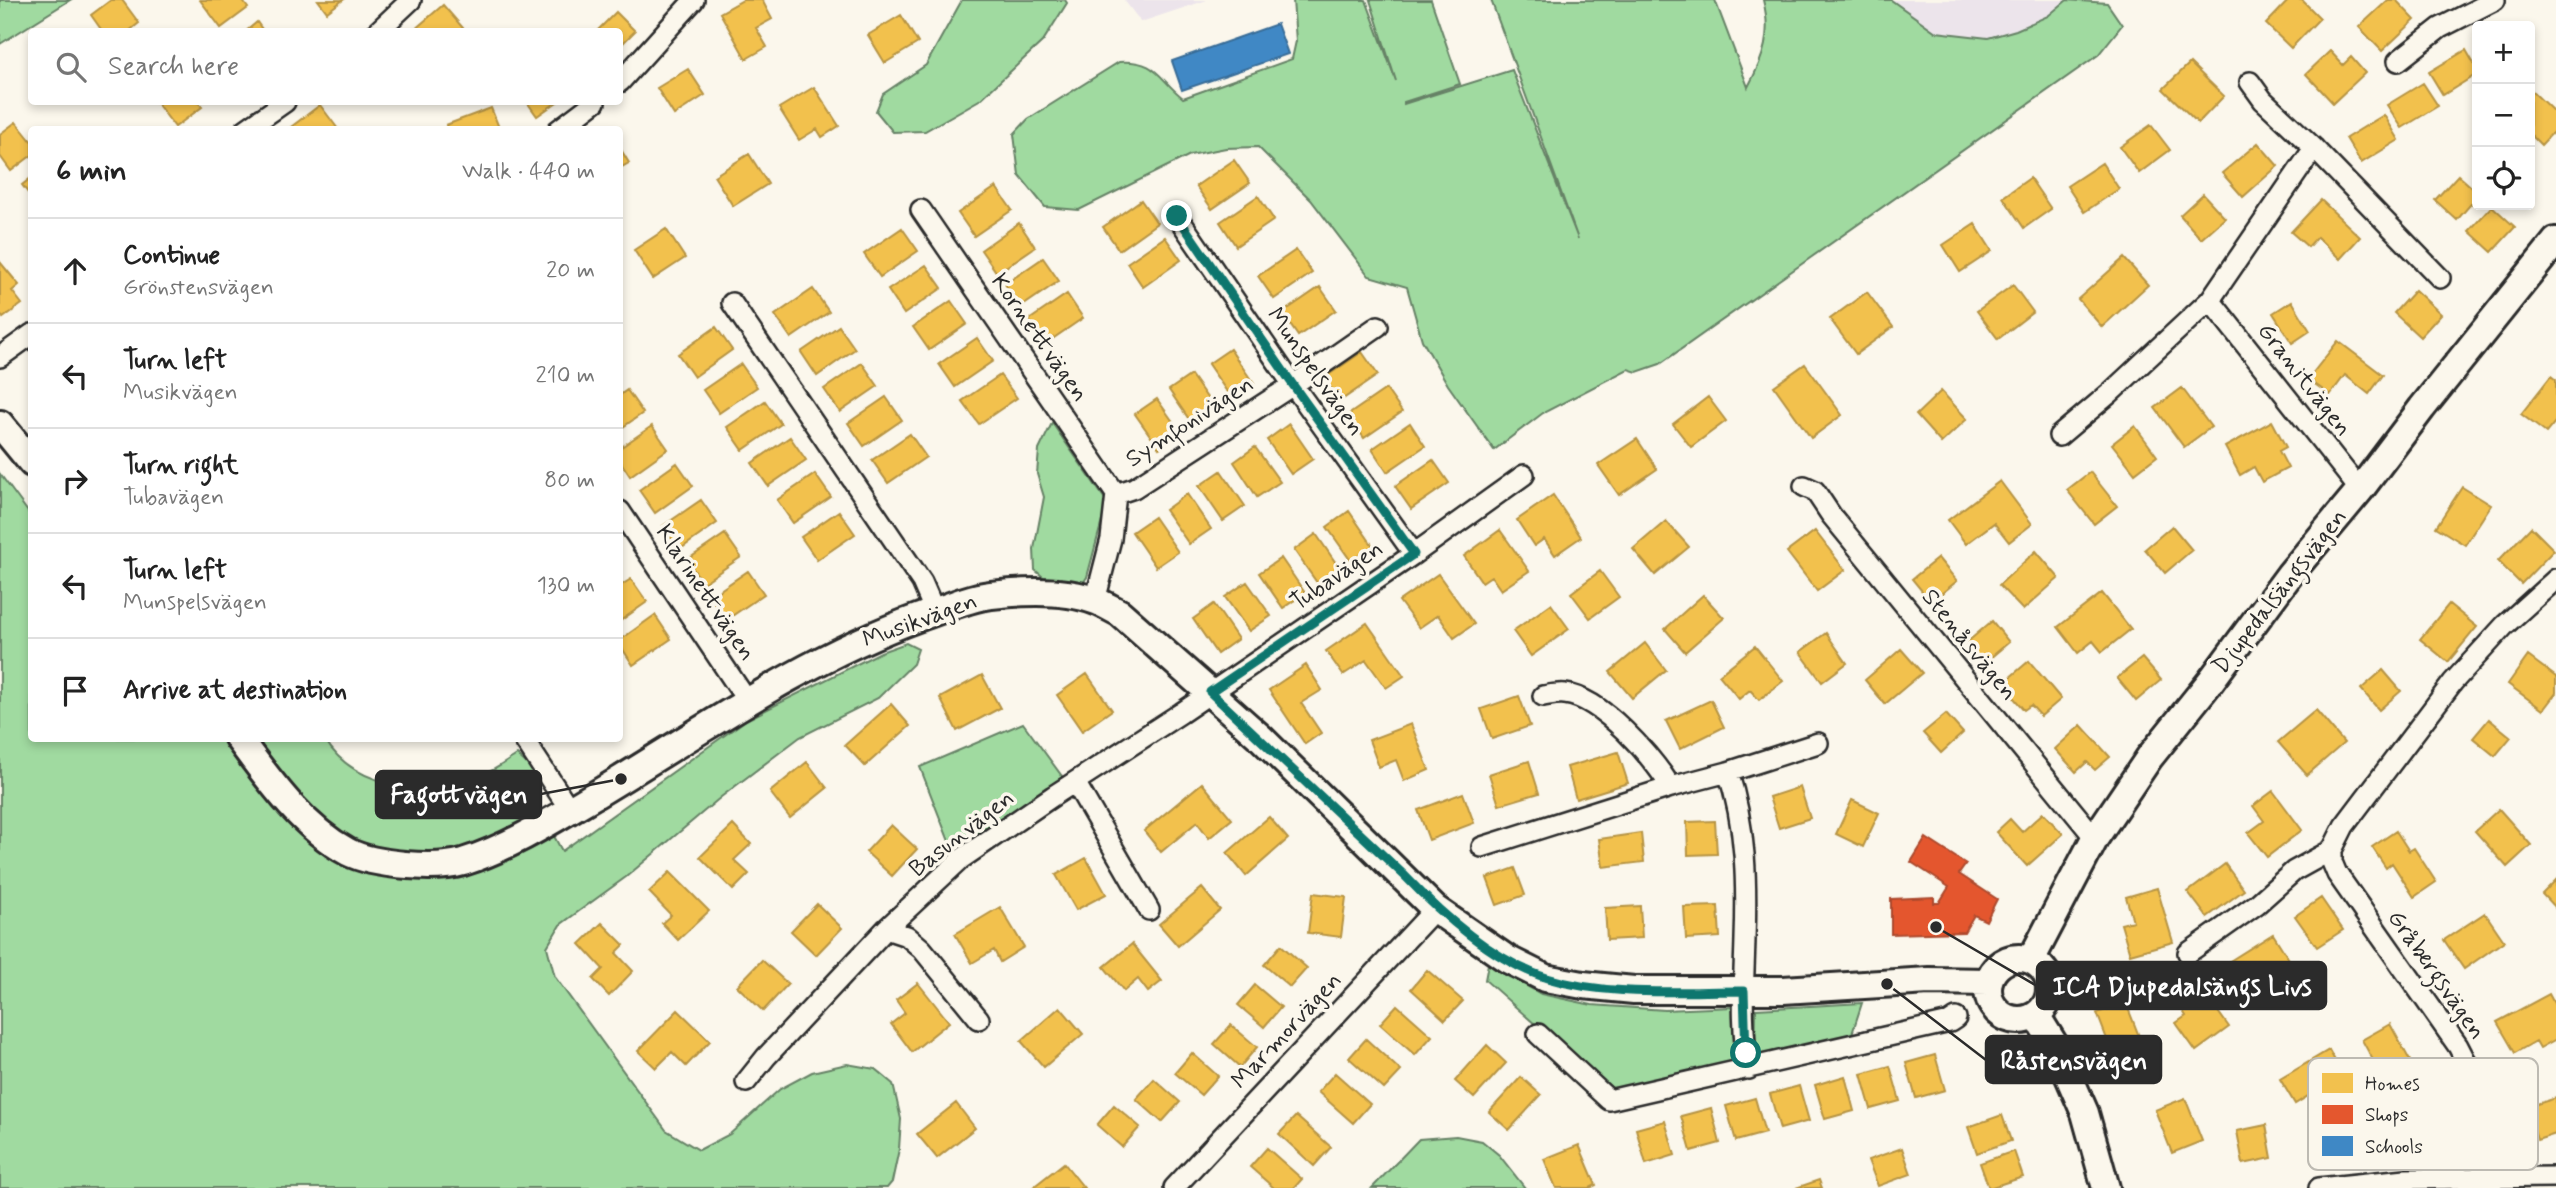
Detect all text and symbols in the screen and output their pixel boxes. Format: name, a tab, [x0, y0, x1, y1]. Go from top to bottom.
map controls	[2472, 21, 2535, 210]
button: +	[2472, 21, 2535, 84]
search box	[28, 28, 623, 105]
icon: search	[52, 48, 90, 86]
text: Search here	[108, 50, 239, 84]
button: −	[2472, 84, 2535, 147]
button: locate	[2472, 147, 2535, 210]
text: 6 min	[56, 152, 127, 191]
text: Walk · 440 m	[462, 157, 595, 187]
route end	[1161, 200, 1192, 231]
text: Continue	[123, 239, 220, 273]
icon: ahead	[56, 252, 94, 290]
text: 20 m	[546, 256, 595, 286]
street label: Kornettvägen	[983, 268, 1095, 408]
text: Grönstensvägen	[123, 273, 274, 303]
street label: Munspelsvägen	[1259, 302, 1371, 442]
street label: Granitvägen	[2250, 317, 2358, 443]
text: Turn left	[123, 344, 227, 378]
icon: left	[56, 357, 94, 395]
text: 210 m	[535, 361, 595, 391]
street label: Symfonivägen	[1120, 369, 1261, 477]
text: Musikvägen	[123, 378, 238, 408]
text: Turn right	[123, 449, 239, 483]
icon: right	[56, 462, 94, 500]
text: 80 m	[544, 466, 595, 496]
text: Tubavägen	[123, 483, 224, 513]
street label: Djupedalsängsvägen	[2206, 503, 2357, 683]
street label: Klarinettvägen	[648, 519, 762, 667]
street label: Tubavägen	[1285, 534, 1389, 618]
text: Turn left	[123, 554, 227, 588]
icon: left	[56, 567, 94, 605]
text: 130 m	[537, 571, 595, 601]
street label: Stenåsvägen	[1914, 583, 2024, 707]
street label: Musikvägen	[858, 586, 982, 656]
text: Munspelsvägen	[123, 588, 267, 618]
icon: arrive	[56, 672, 94, 710]
text: Arrive at destination	[123, 674, 347, 708]
callout: Fagottvägen	[376, 771, 541, 818]
text: Fagottvägen	[390, 779, 528, 816]
street label: Basunvägen	[903, 783, 1021, 885]
street label: Gråbergsvägen	[2377, 904, 2492, 1048]
callout: ICA Djupedalsängs Livs	[2037, 962, 2326, 1009]
street label: Marmorvägen	[1225, 966, 1349, 1096]
text: ICA Djupedalsängs Livs	[2052, 971, 2312, 1008]
callout: Råstensvägen	[1986, 1036, 2161, 1083]
route start	[1730, 1037, 1761, 1068]
text: Råstensvägen	[2001, 1045, 2147, 1080]
legend	[2308, 1058, 2538, 1170]
text: Homes	[2365, 1072, 2420, 1097]
text: Shops	[2365, 1103, 2408, 1128]
text: Schools	[2365, 1135, 2423, 1160]

